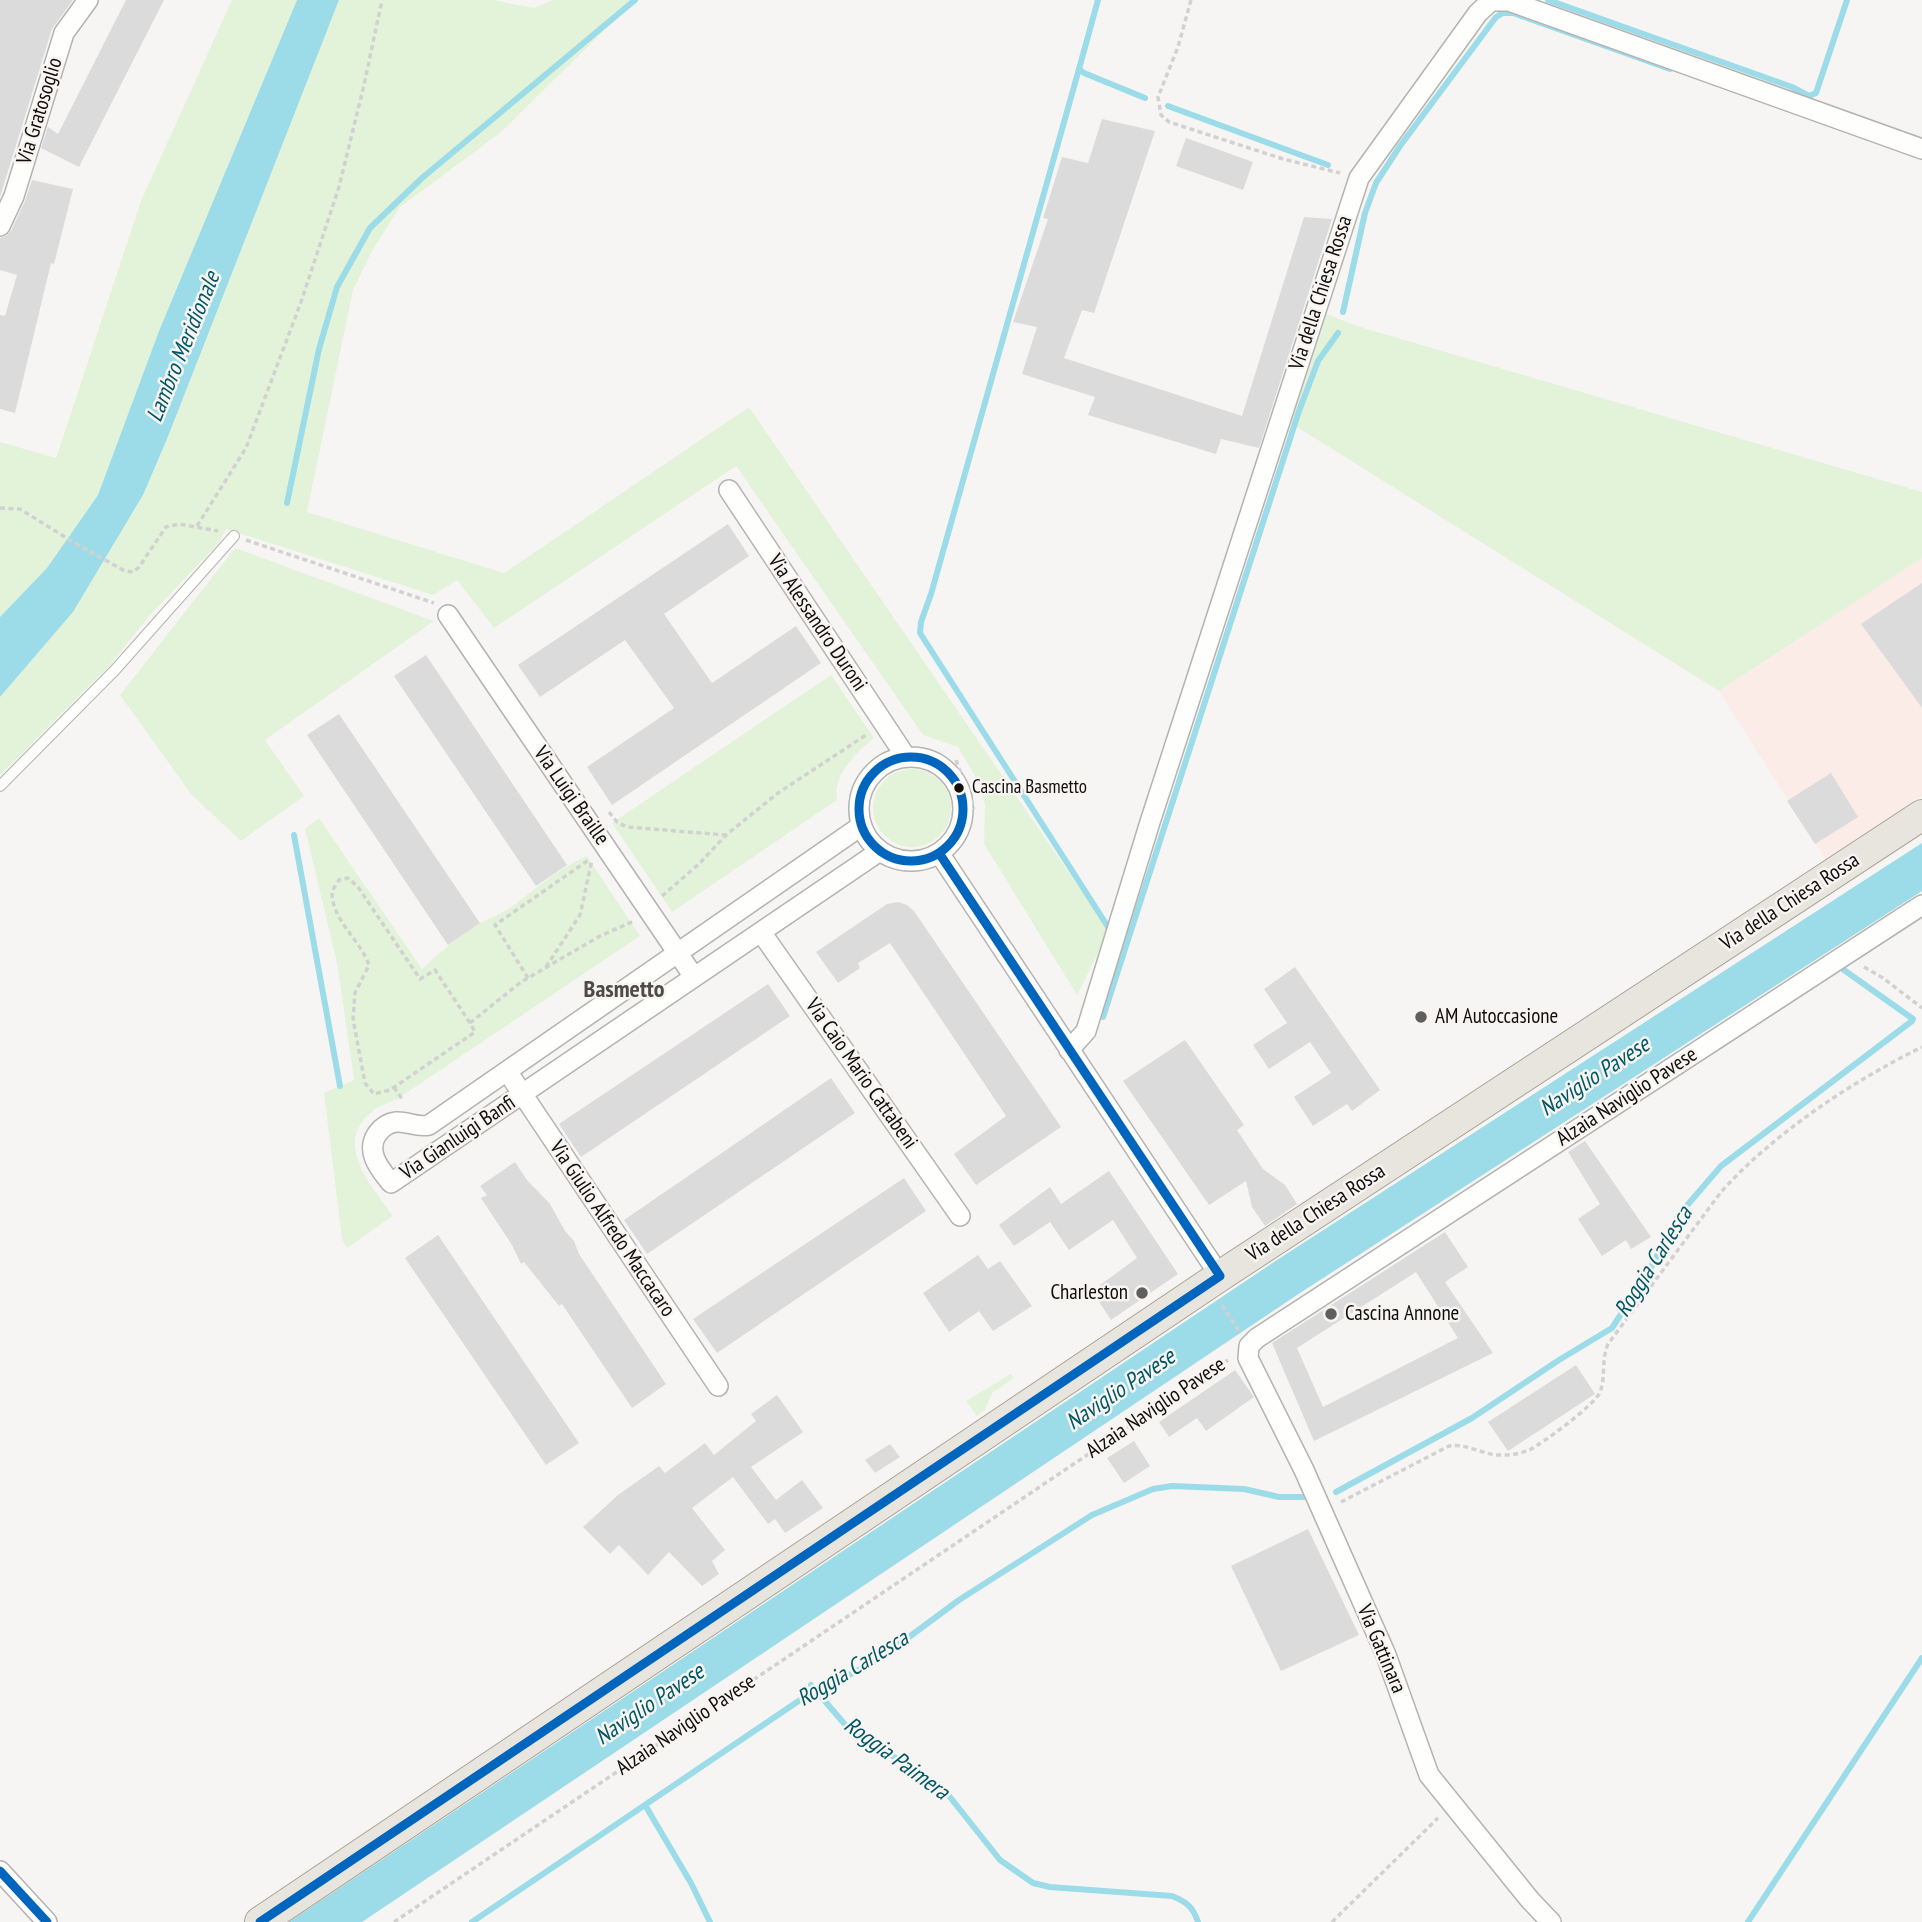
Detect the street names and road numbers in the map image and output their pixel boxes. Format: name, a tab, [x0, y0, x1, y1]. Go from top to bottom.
street label: Via Gratosoglio	[12, 55, 68, 167]
street label: Via della Chiesa Rossa	[1284, 213, 1358, 373]
street label: Via Alessandro Duroni	[762, 550, 872, 696]
street label: Via Luigi Braille	[528, 742, 614, 850]
street label: Via della Chiesa Rossa	[1716, 848, 1864, 956]
street label: Via Caio Mario Cattabeni	[800, 994, 922, 1154]
street label: Alzaia Naviglio Pavese	[1552, 1042, 1702, 1152]
street label: Via Gianluigi Banfi	[396, 1090, 520, 1186]
street label: Via Giulio Alfredo Maccacaro	[544, 1136, 680, 1322]
street label: Via della Chiesa Rossa	[1242, 1159, 1390, 1267]
street label: Alzaia Naviglio Pavese	[1082, 1352, 1230, 1464]
street label: Via Gattinara	[1351, 1601, 1411, 1697]
street label: Alzaia Naviglio Pavese	[612, 1669, 760, 1781]

